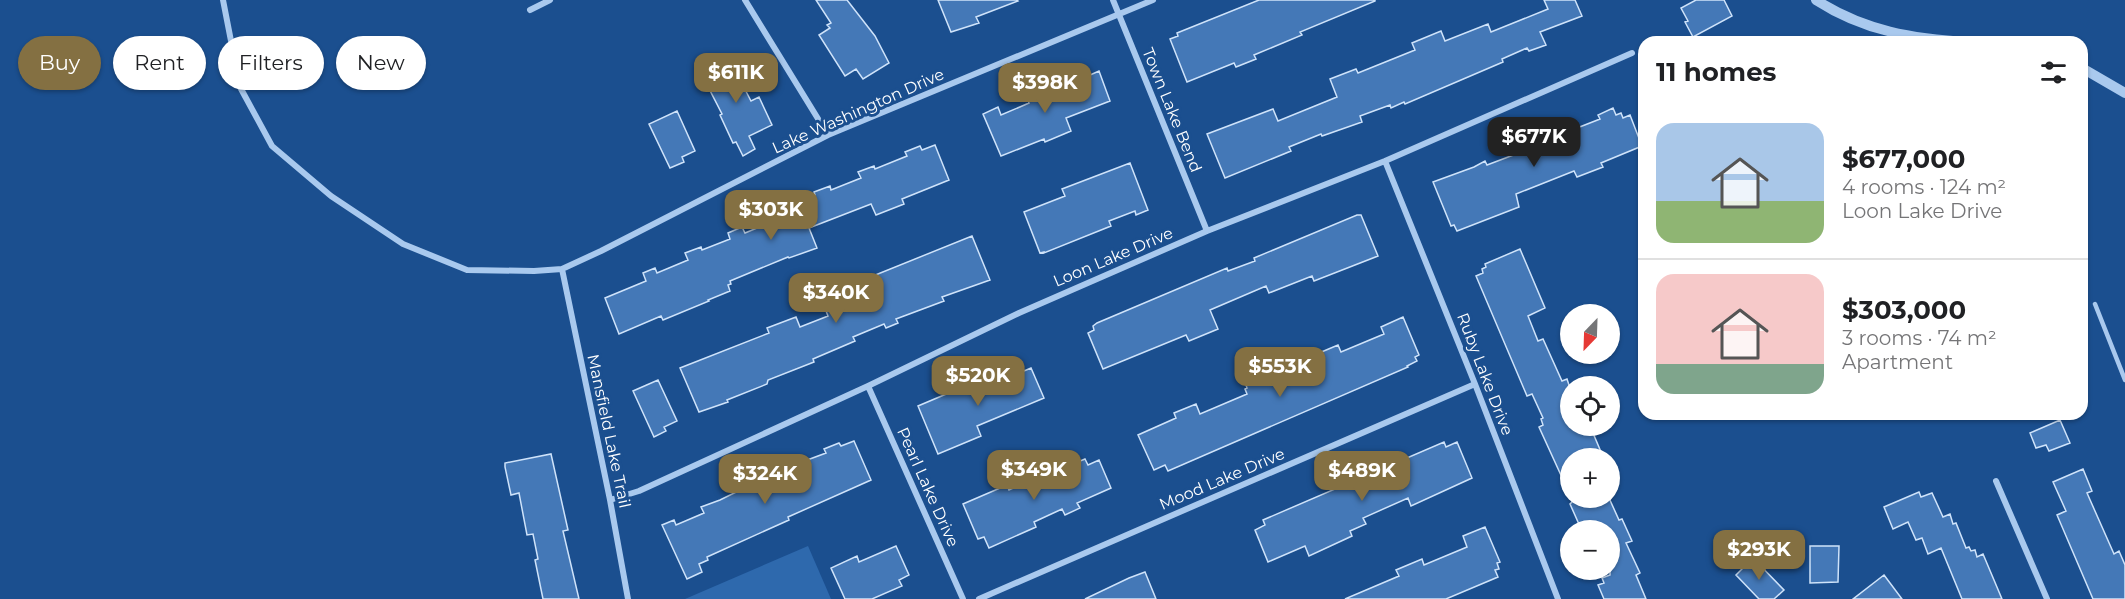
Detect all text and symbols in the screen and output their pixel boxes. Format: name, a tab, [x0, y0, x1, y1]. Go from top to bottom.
chip: Buy	[18, 36, 101, 90]
chip: Rent	[113, 36, 206, 90]
chip: Filters	[218, 36, 324, 90]
chip: New	[336, 36, 426, 90]
street label: Town Lake Bend	[1138, 45, 1206, 175]
pin: $611K	[694, 53, 778, 104]
text: 11 homes	[1656, 56, 1776, 88]
icon: filters	[2037, 56, 2070, 89]
text: $611K	[708, 60, 764, 84]
pin: $398K	[1003, 63, 1087, 114]
street label: Lake Washington Drive	[769, 64, 947, 158]
text: $398K	[1012, 70, 1078, 94]
pin: $677K	[1492, 117, 1576, 168]
text: $677K	[1501, 124, 1567, 148]
text: $677,000	[1842, 143, 1965, 175]
icon: home	[1704, 147, 1776, 219]
text: 4 rooms · 124 m²	[1842, 175, 2006, 199]
pin: $303K	[729, 190, 813, 241]
text: $303K	[739, 197, 803, 221]
text: Loon Lake Drive	[1842, 199, 2002, 223]
street label: Loon Lake Drive	[1050, 223, 1176, 291]
pin: $340K	[794, 273, 878, 324]
text: $340K	[803, 280, 869, 304]
text: $303,000	[1842, 294, 1966, 326]
icon: home	[1704, 298, 1776, 370]
north arrow	[1560, 304, 1620, 364]
map controls	[1560, 304, 1620, 580]
street label: Ruby Lake Drive	[1453, 310, 1517, 438]
text: 3 rooms · 74 m²	[1842, 326, 1997, 350]
pin: $553K	[1238, 347, 1322, 398]
text: Apartment	[1842, 350, 1953, 374]
street label: Mansfield Lake Trail	[583, 352, 635, 510]
text: $553K	[1249, 354, 1312, 378]
pin: $520K	[936, 356, 1020, 407]
text: $520K	[946, 363, 1010, 387]
button: locate	[1560, 376, 1620, 436]
street label: Pearl Lake Drive	[893, 424, 963, 550]
street label: Mood Lake Drive	[1156, 444, 1288, 514]
button: +	[1560, 448, 1620, 508]
pin: $349K	[992, 450, 1076, 501]
pin: $489K	[1320, 451, 1404, 502]
pin: $324K	[723, 454, 807, 505]
text: $349K	[1001, 457, 1067, 481]
text: $489K	[1328, 458, 1396, 482]
text: $324K	[733, 461, 797, 485]
button: −	[1560, 520, 1620, 580]
pin: $293K	[1717, 530, 1801, 581]
text: $293K	[1727, 537, 1791, 561]

